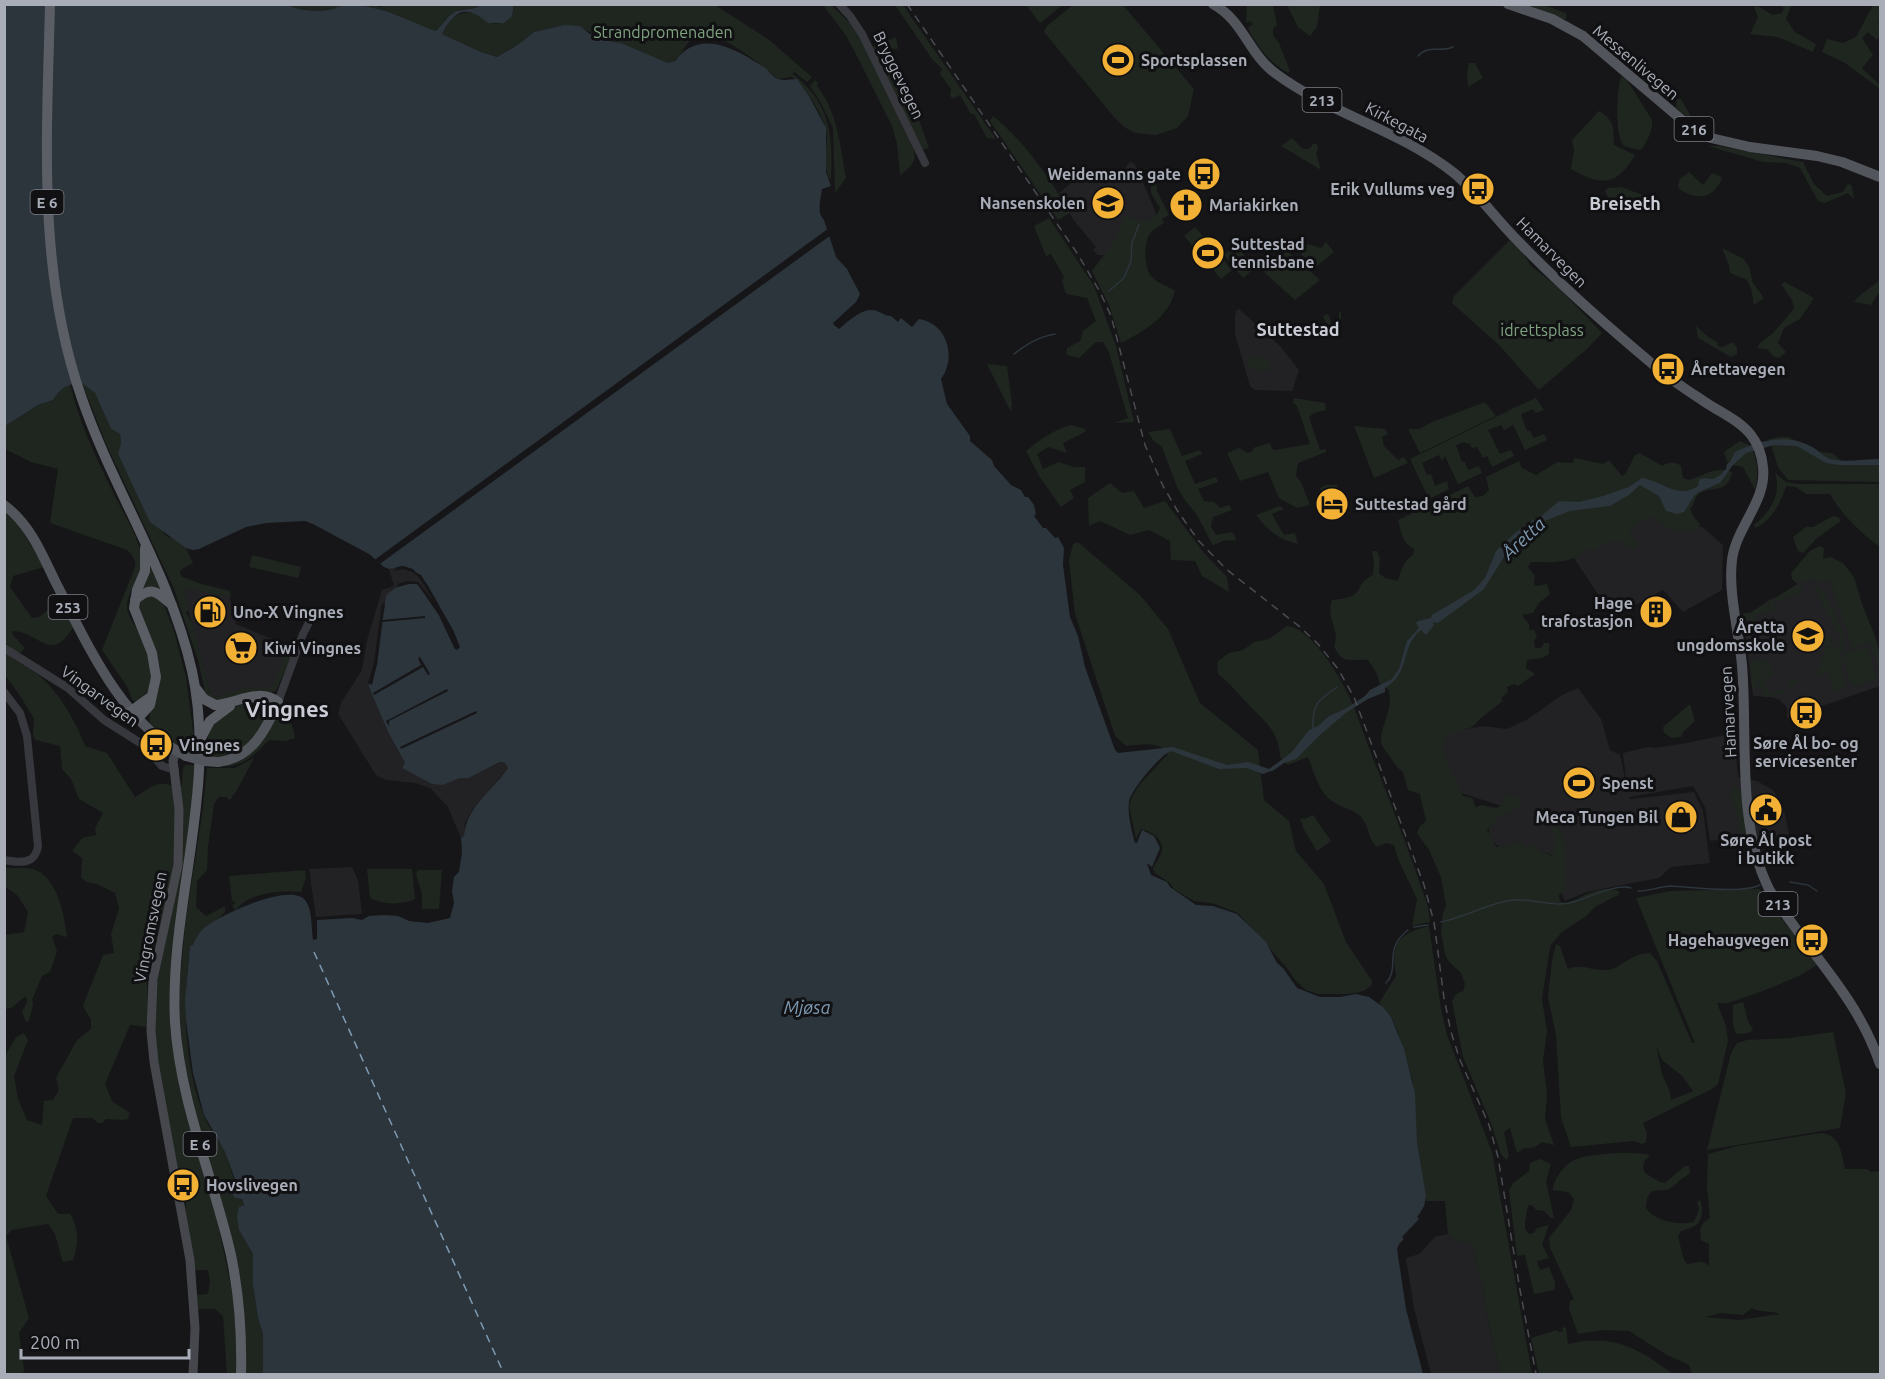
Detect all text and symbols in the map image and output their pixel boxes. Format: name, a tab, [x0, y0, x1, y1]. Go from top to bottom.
street label: Messenlivegen	[1589, 21, 1683, 103]
park label: Strandpromenaden	[593, 23, 733, 41]
street label: Bryggevegen	[870, 28, 928, 122]
sports icon: Sportsplassen	[1100, 42, 1136, 78]
place label: Sportsplassen	[1141, 51, 1247, 69]
road number: 213	[1302, 88, 1342, 112]
street label: Kirkegata	[1363, 98, 1431, 146]
road number: 216	[1674, 117, 1714, 141]
bus stop icon: Weidemanns gate	[1186, 156, 1222, 192]
place label: Weidemanns gate	[1047, 165, 1181, 183]
bus stop icon: Erik Vullums veg	[1460, 171, 1496, 207]
place label: Erik Vullums veg	[1330, 180, 1455, 198]
school or university icon: Nansenskolen	[1090, 185, 1126, 221]
church icon: Mariakirken	[1168, 187, 1204, 223]
road number: E 6	[30, 190, 63, 214]
district label: Breiseth	[1589, 193, 1661, 213]
place label: Nansenskolen	[980, 194, 1085, 212]
place label: Mariakirken	[1209, 196, 1299, 214]
street label: Hamarvegen	[1513, 213, 1591, 291]
sports icon: Suttestad tennisbane	[1190, 235, 1226, 271]
place label: Suttestad tennisbane	[1231, 235, 1314, 271]
district label: Suttestad	[1257, 319, 1339, 339]
park label: idrettsplass	[1500, 321, 1584, 339]
bus stop icon: Årettavegen	[1650, 351, 1686, 387]
place label: Årettavegen	[1691, 360, 1786, 378]
hotel icon: Suttestad gård	[1314, 486, 1350, 522]
place label: Suttestad gård	[1355, 495, 1467, 513]
water label: Åretta	[1497, 513, 1549, 563]
fuel station icon: Uno-X Vingnes	[192, 594, 228, 630]
place label: Hage trafostasjon	[1541, 594, 1633, 630]
building icon: Hage trafostasjon	[1638, 594, 1674, 630]
road number: 253	[48, 595, 88, 619]
place label: Uno-X Vingnes	[233, 603, 344, 621]
place label: Åretta ungdomsskole	[1677, 618, 1785, 654]
school or university icon: Åretta ungdomsskole	[1790, 618, 1826, 654]
supermarket icon: Kiwi Vingnes	[223, 630, 259, 666]
place label: Kiwi Vingnes	[264, 639, 361, 657]
street label: Vingarvegen	[58, 662, 142, 730]
street label: Hamarvegen	[1717, 666, 1739, 758]
bus stop icon: Søre Ål bo- og servicesenter	[1788, 695, 1824, 731]
district label: Vingnes	[245, 696, 329, 721]
bus stop icon: Vingnes	[138, 727, 174, 763]
place label: Søre Ål bo- og servicesenter	[1753, 734, 1859, 770]
place label: Vingnes	[179, 736, 240, 754]
sports icon: Spenst	[1561, 765, 1597, 801]
place label: Spenst	[1602, 774, 1654, 792]
public building icon: Søre Ål post i butikk	[1748, 792, 1784, 828]
shop icon: Meca Tungen Bil	[1663, 799, 1699, 835]
place label: Meca Tungen Bil	[1535, 808, 1658, 826]
place label: Søre Ål post i butikk	[1720, 831, 1812, 867]
street label: Vingromsvegen	[130, 870, 170, 984]
road number: 213	[1758, 892, 1798, 916]
bus stop icon: Hagehaugvegen	[1794, 922, 1830, 958]
place label: Hagehaugvegen	[1668, 931, 1789, 949]
water label: Mjøsa	[784, 997, 831, 1017]
road number: E 6	[184, 1132, 216, 1156]
bus stop icon: Hovslivegen	[165, 1167, 201, 1203]
place label: Hovslivegen	[206, 1176, 298, 1194]
scale bar	[21, 1322, 189, 1360]
text: 200 m	[30, 1332, 80, 1352]

